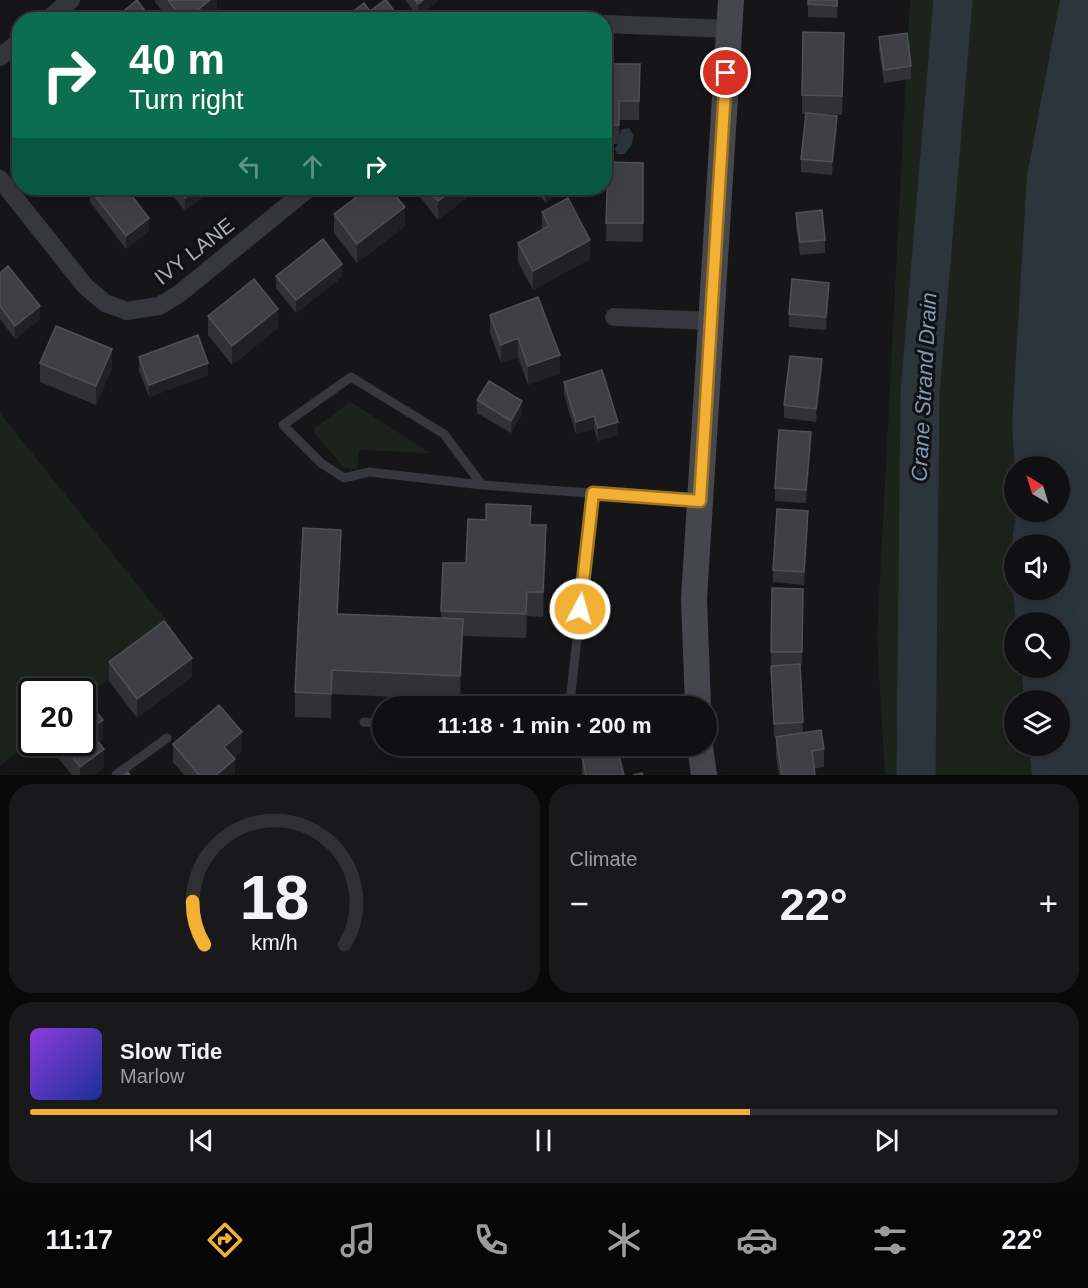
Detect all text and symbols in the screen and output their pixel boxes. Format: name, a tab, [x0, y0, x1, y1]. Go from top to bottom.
icon: right	[30, 36, 108, 114]
text: 40 m	[129, 36, 225, 83]
pin	[700, 47, 751, 98]
icon: arrive	[709, 56, 742, 89]
text: Turn right	[129, 85, 244, 115]
icon: left	[233, 150, 266, 183]
icon: ahead	[296, 150, 329, 183]
icon: right	[359, 150, 392, 183]
street label: IVY LANE	[150, 213, 238, 289]
water label: Crane Strand Drain	[907, 292, 941, 482]
north arrow	[1004, 456, 1070, 522]
map controls	[1004, 456, 1070, 756]
button: sound	[1004, 534, 1070, 600]
position arrow	[548, 577, 612, 641]
button: search	[1004, 612, 1070, 678]
speed limit sign: 20	[18, 678, 96, 756]
button: layers	[1004, 690, 1070, 756]
text: 11:18 · 1 min · 200 m	[438, 713, 652, 738]
text: Climate	[570, 848, 637, 870]
text: 18	[240, 863, 309, 932]
text: 22°	[780, 879, 848, 930]
text: −	[570, 885, 589, 922]
text: +	[1039, 885, 1058, 922]
text: km/h	[251, 932, 297, 956]
text: Slow Tide	[120, 1039, 222, 1064]
text: Marlow	[120, 1065, 184, 1087]
icon: previous	[185, 1124, 218, 1157]
icon: pause	[527, 1124, 560, 1157]
icon: next	[870, 1124, 903, 1157]
icon: directions	[204, 1219, 246, 1261]
icon: music	[337, 1219, 379, 1261]
icon: phone	[470, 1219, 512, 1261]
icon: climate	[603, 1219, 645, 1261]
icon: car	[736, 1219, 778, 1261]
icon: filters	[869, 1219, 911, 1261]
text: 11:17	[45, 1225, 113, 1255]
text: 22°	[1002, 1225, 1042, 1255]

